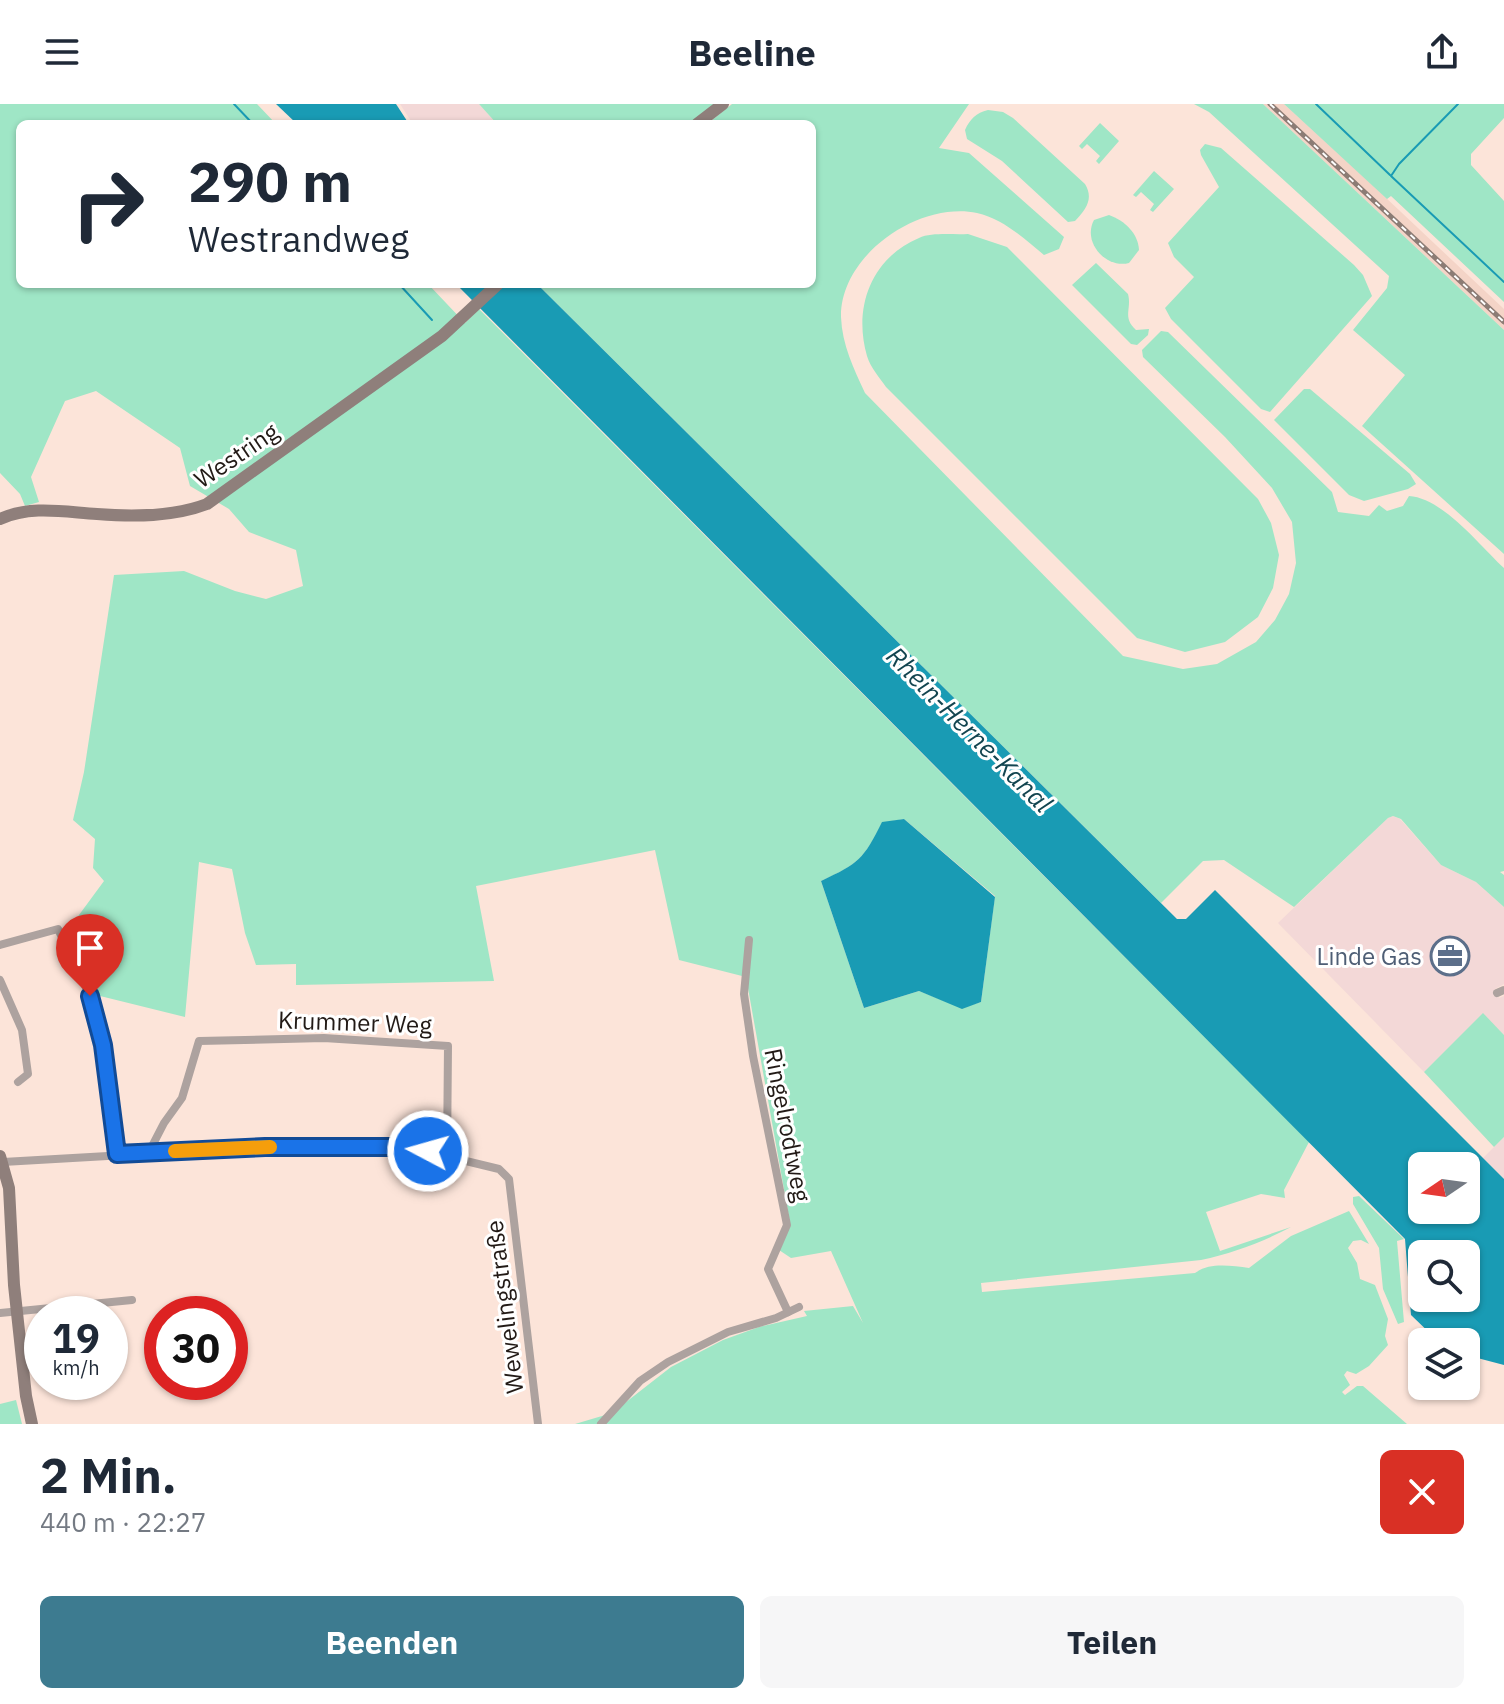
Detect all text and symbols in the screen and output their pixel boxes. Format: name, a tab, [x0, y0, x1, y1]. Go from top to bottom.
text: Beeline	[688, 29, 816, 76]
icon: menu	[40, 30, 84, 74]
icon: share	[1420, 30, 1464, 74]
text: 290 m	[188, 145, 352, 217]
icon: right	[56, 152, 160, 256]
text: Westrandweg	[188, 215, 409, 262]
street label: Westring	[188, 415, 285, 495]
water label: Rhein-Herne-Kanal	[880, 639, 1060, 819]
pin	[56, 914, 124, 996]
icon: arrive	[68, 926, 112, 970]
office icon: Linde Gas	[1429, 935, 1471, 977]
place label: Linde Gas	[1316, 940, 1422, 972]
street label: Krummer Weg	[278, 1003, 433, 1041]
street label: Ringelrodtweg	[757, 1045, 819, 1205]
position arrow	[386, 1109, 470, 1193]
north arrow	[1408, 1152, 1480, 1224]
map controls	[1408, 1152, 1480, 1400]
street label: Wewelingstraße	[477, 1218, 531, 1396]
button: search	[1408, 1240, 1480, 1312]
speed limit sign: 30	[144, 1296, 248, 1400]
text: 19	[52, 1312, 100, 1364]
button: layers	[1408, 1328, 1480, 1400]
text: km/h	[52, 1354, 100, 1381]
text: 2 Min.	[40, 1444, 177, 1506]
button: close	[1380, 1450, 1464, 1534]
text: 440 m · 22:27	[40, 1505, 206, 1539]
button: Beenden	[40, 1596, 744, 1688]
button: Teilen	[760, 1596, 1464, 1688]

